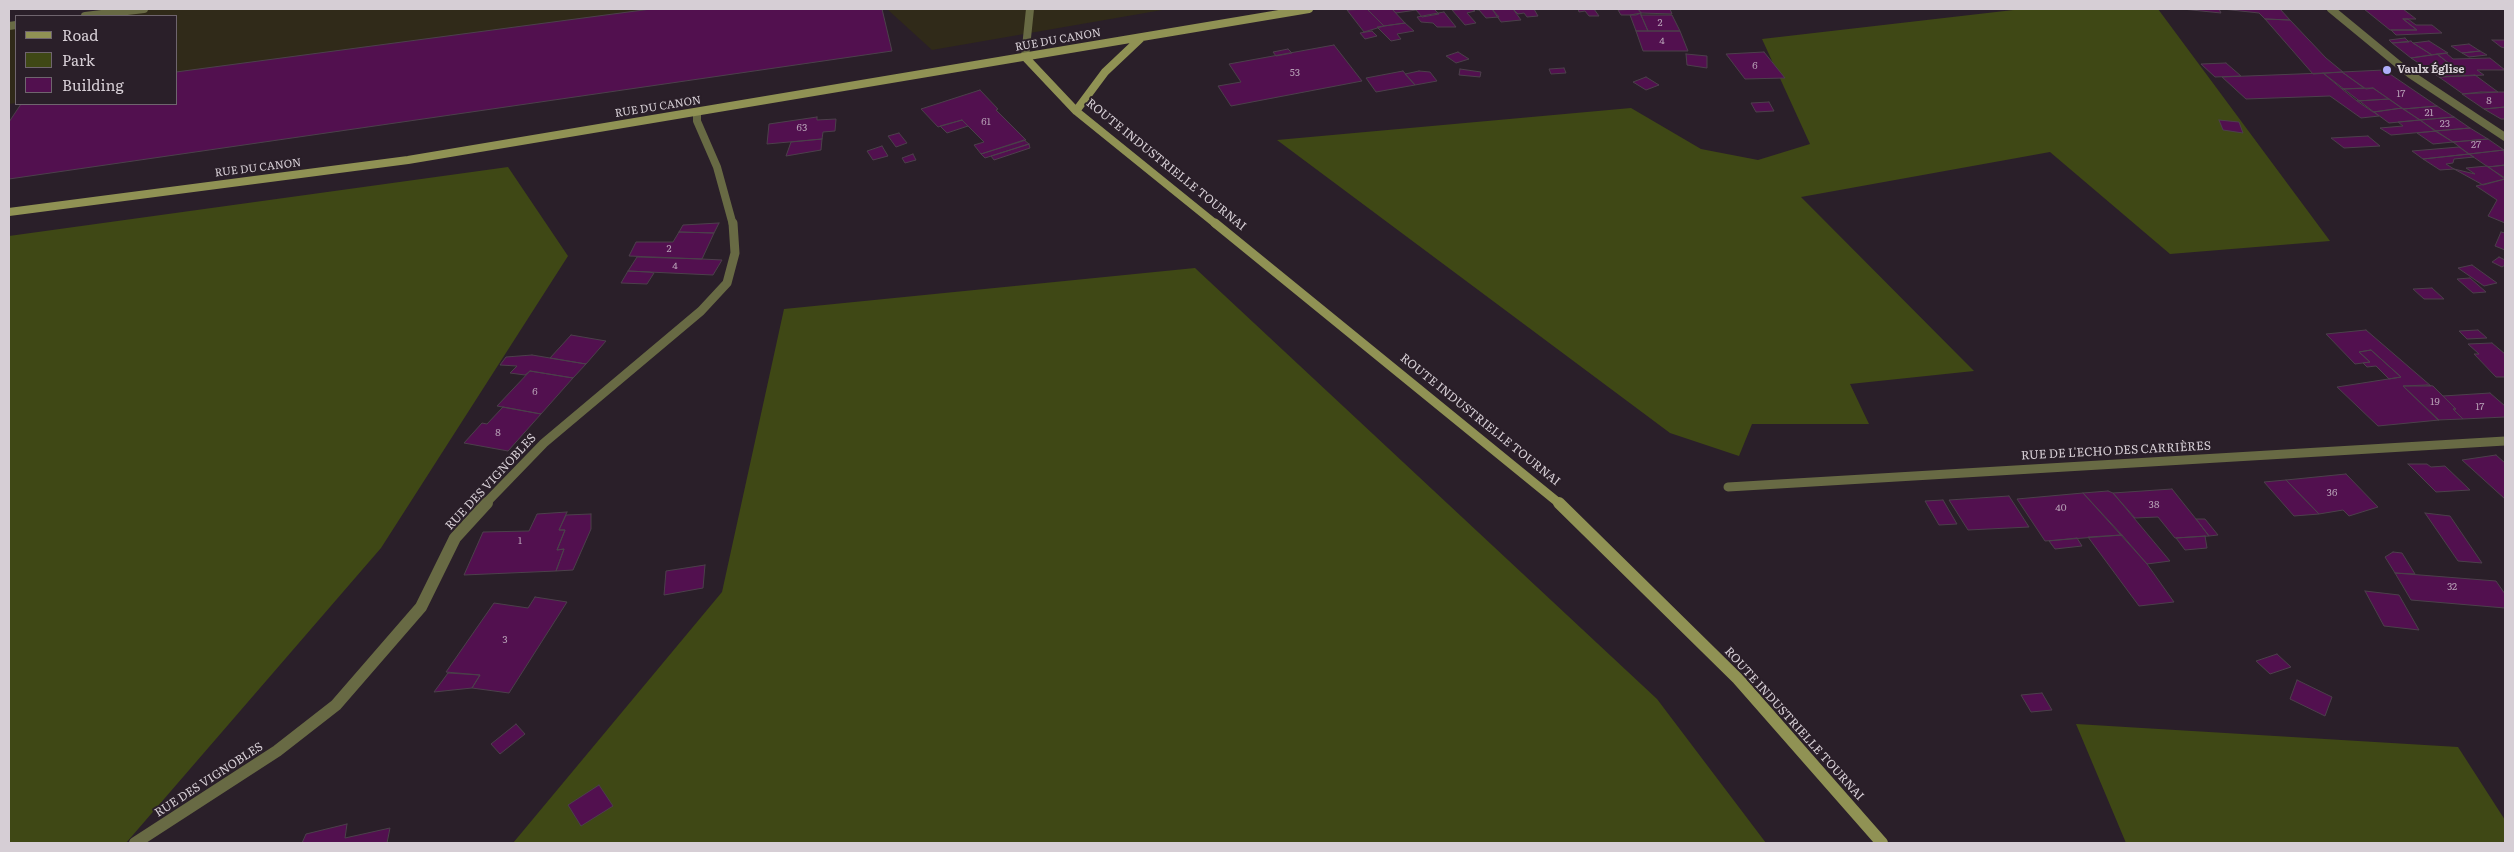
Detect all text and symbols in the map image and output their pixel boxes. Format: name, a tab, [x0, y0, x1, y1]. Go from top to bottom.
legend	[15, 15, 178, 105]
house number: 2	[1657, 17, 1663, 29]
text: Road	[62, 23, 98, 46]
street label: RUE DU CANON	[1014, 26, 1102, 54]
house number: 4	[1659, 35, 1665, 47]
text: Park	[62, 48, 95, 71]
house number: 6	[1752, 60, 1758, 72]
place label: Vaulx Église	[2397, 63, 2465, 77]
marker: Vaulx Église	[2381, 64, 2393, 76]
house number: 53	[1290, 67, 1300, 79]
text: Building	[62, 73, 124, 96]
house number: 17	[2397, 88, 2405, 100]
street label: RUE DU CANON	[614, 94, 702, 120]
house number: 8	[2486, 95, 2492, 107]
street label: ROUTE INDUSTRIELLE TOURNAI	[1083, 96, 1249, 234]
house number: 21	[2424, 107, 2434, 119]
house number: 61	[981, 116, 991, 128]
house number: 23	[2440, 118, 2450, 130]
house number: 63	[797, 122, 807, 134]
house number: 27	[2471, 139, 2481, 151]
street label: RUE DU CANON	[214, 156, 302, 180]
house number: 2	[666, 243, 672, 255]
house number: 4	[672, 260, 678, 272]
street label: ROUTE INDUSTRIELLE TOURNAI	[1397, 351, 1563, 489]
house number: 6	[532, 386, 538, 398]
house number: 19	[2430, 396, 2440, 408]
house number: 17	[2476, 401, 2484, 413]
house number: 8	[495, 427, 501, 439]
street label: RUE DES VIGNOBLES	[443, 431, 539, 533]
street label: RUE DE L'ECHO DES CARRIÈRES	[2021, 439, 2211, 463]
house number: 36	[2327, 487, 2337, 499]
house number: 38	[2149, 499, 2159, 511]
house number: 40	[2055, 502, 2067, 514]
house number: 1	[518, 535, 522, 547]
house number: 32	[2447, 581, 2457, 593]
house number: 3	[502, 634, 508, 646]
street label: ROUTE INDUSTRIELLE TOURNAI	[1721, 644, 1867, 804]
street label: RUE DES VIGNOBLES	[152, 740, 266, 820]

